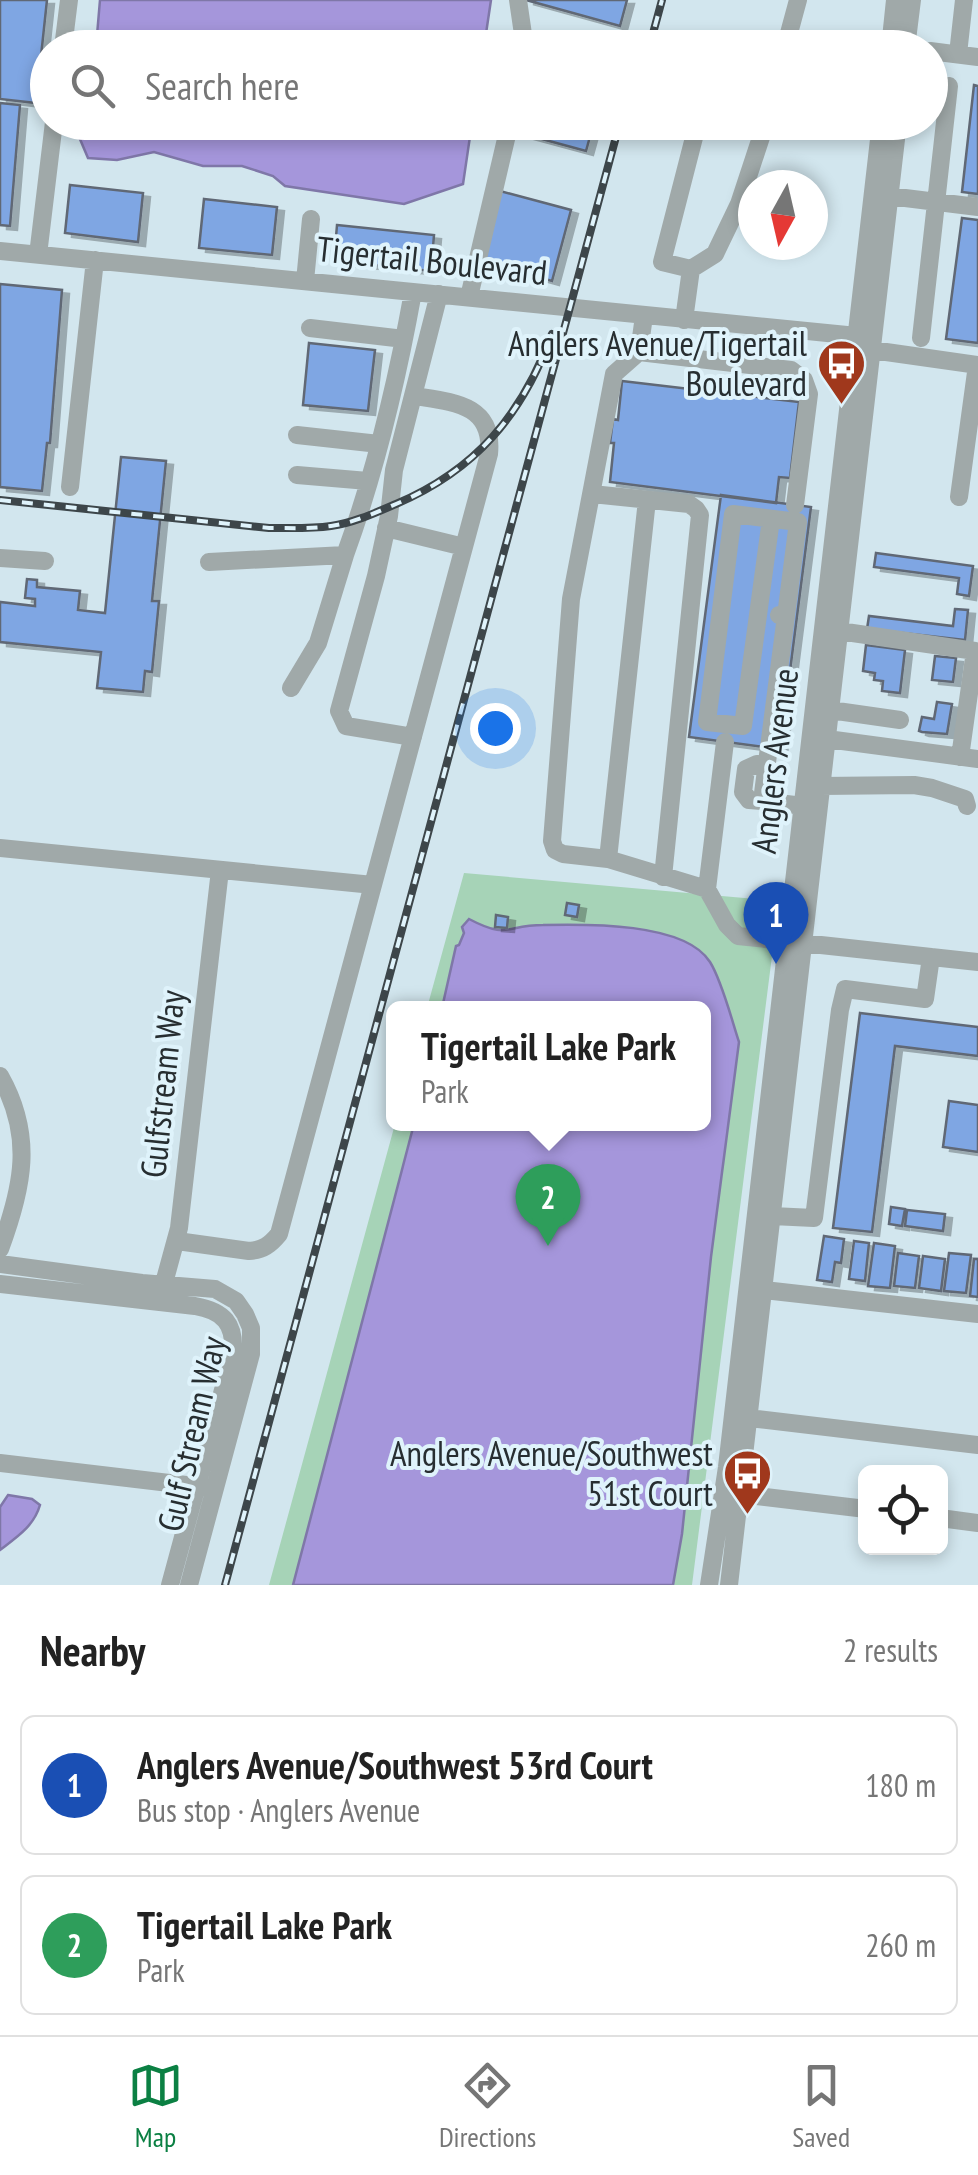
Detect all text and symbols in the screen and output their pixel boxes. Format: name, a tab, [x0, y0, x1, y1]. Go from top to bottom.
search box	[30, 30, 948, 140]
icon: search	[65, 58, 120, 113]
text: Search here	[145, 61, 299, 110]
north arrow	[738, 170, 828, 260]
street label: Tigertail Boulevard	[315, 225, 549, 295]
place label: Anglers Avenue/Tigertail Boulevard	[508, 320, 807, 406]
bus stop icon: Anglers Avenue/Tigertail Boulevard	[816, 338, 868, 406]
street label: Anglers Avenue	[740, 666, 808, 856]
your location	[470, 703, 521, 754]
pin: 1	[744, 882, 808, 964]
street label: Gulfstream Way	[129, 987, 195, 1180]
popup	[386, 1001, 711, 1131]
text: Tigertail Lake Park	[421, 1021, 676, 1070]
text: Park	[421, 1070, 469, 1112]
pin: 2	[516, 1164, 580, 1246]
street label: Gulf Stream Way	[146, 1331, 236, 1536]
place label: Anglers Avenue/Southwest 51st Court	[390, 1430, 713, 1516]
bus stop icon: Anglers Avenue/Southwest 51st Court	[722, 1448, 774, 1516]
map controls	[858, 1465, 948, 1555]
button: locate	[858, 1465, 948, 1555]
text: Nearby	[40, 1623, 145, 1678]
text: 2 results	[843, 1629, 938, 1671]
text: Anglers Avenue/Southwest 53rd Court	[137, 1740, 653, 1789]
text: 1	[67, 1764, 82, 1806]
text: 180 m	[865, 1764, 936, 1806]
text: Bus stop · Anglers Avenue	[137, 1789, 420, 1831]
text: Tigertail Lake Park	[137, 1900, 392, 1949]
text: 2	[67, 1924, 82, 1966]
text: 260 m	[865, 1924, 936, 1966]
text: Park	[137, 1949, 185, 1991]
tab: Map	[128, 2058, 183, 2155]
tab: Directions	[439, 2058, 536, 2155]
tab: Saved	[792, 2058, 850, 2155]

